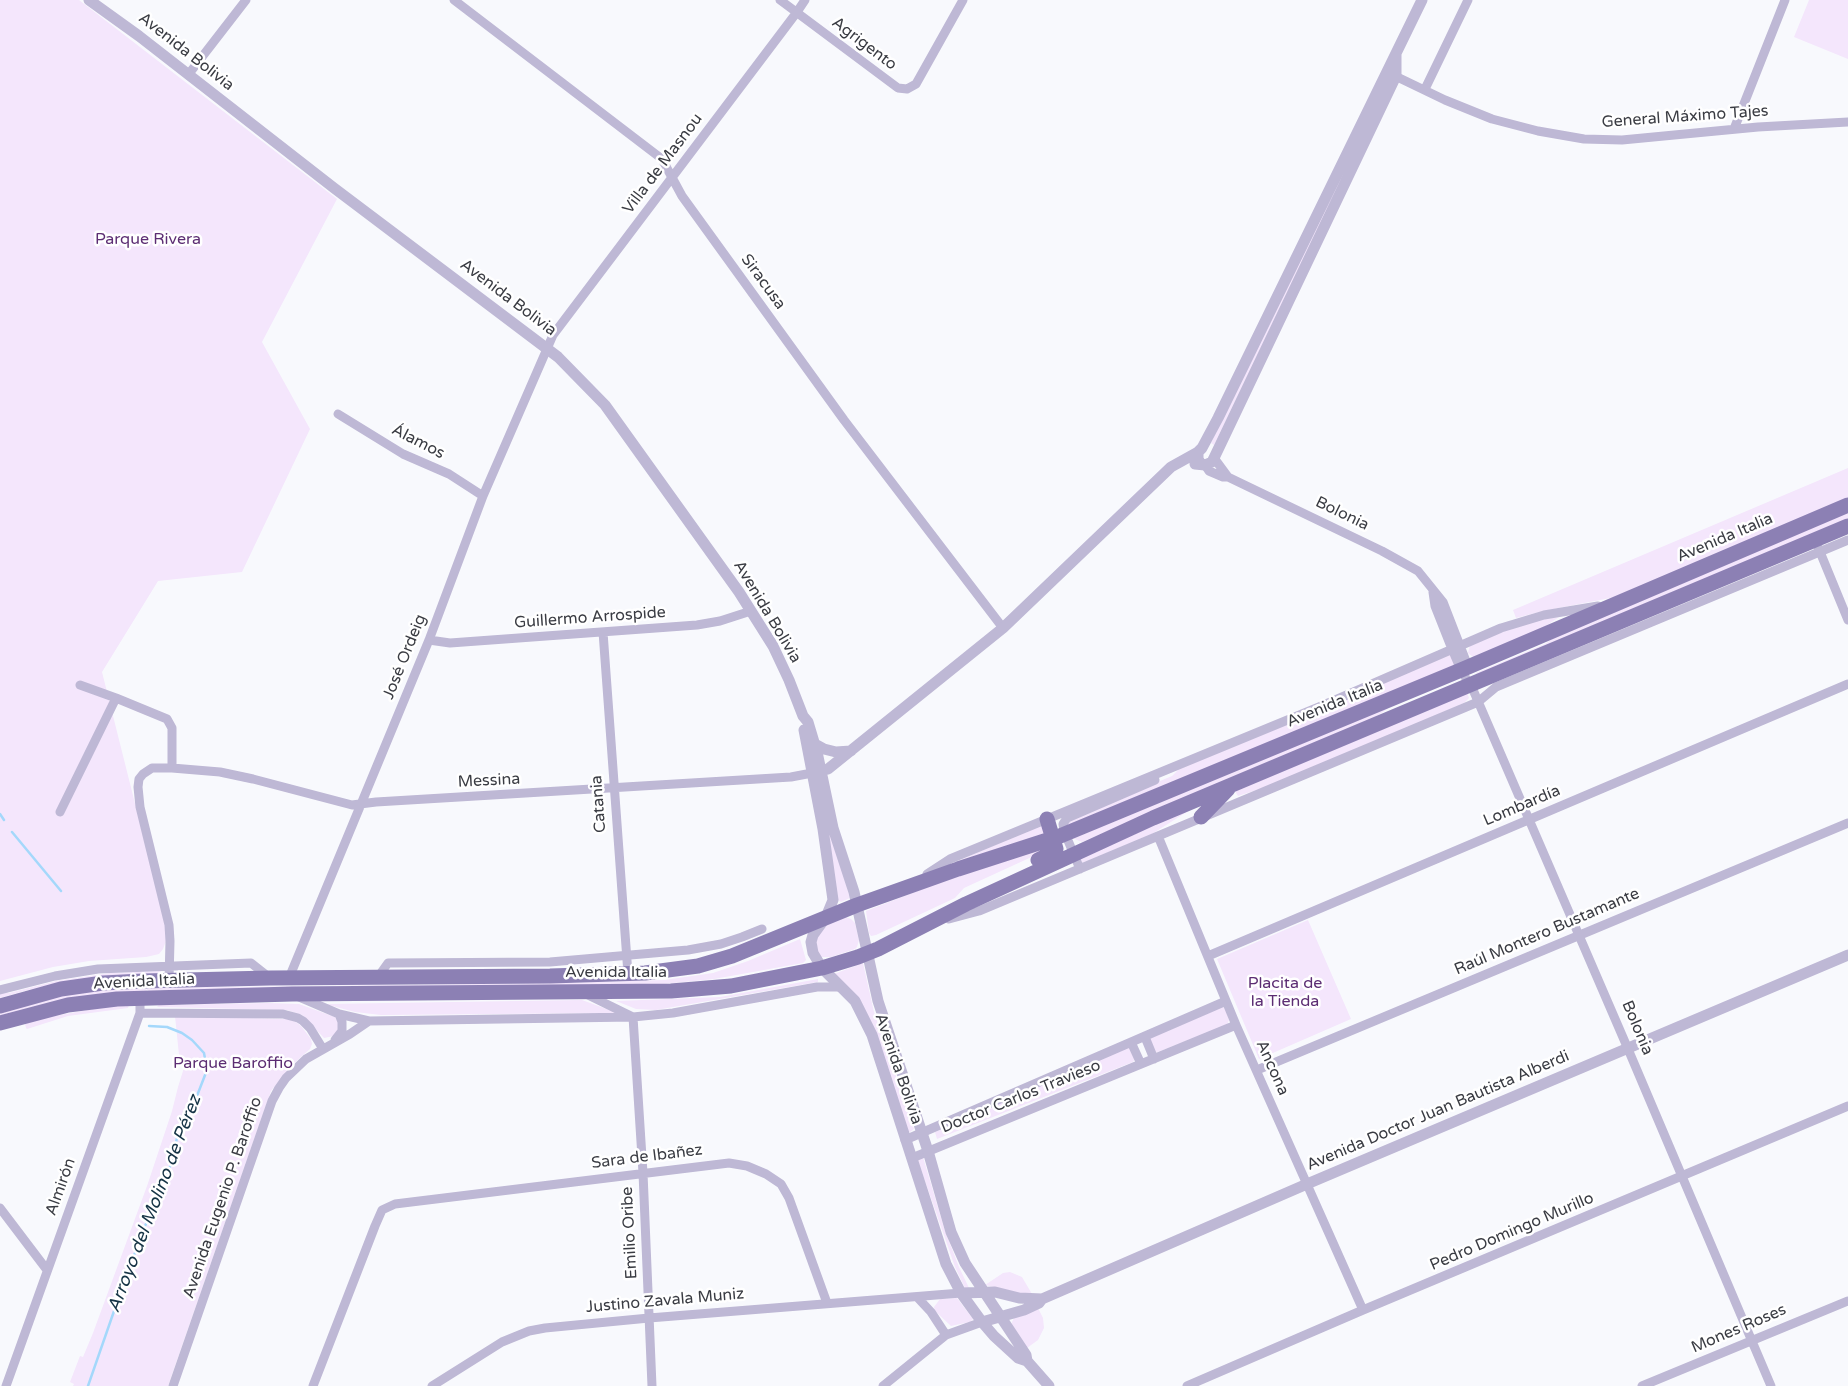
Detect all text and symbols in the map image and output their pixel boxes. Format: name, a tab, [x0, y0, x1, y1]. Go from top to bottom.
street label: Avenida Bolivia	[134, 9, 238, 95]
street label: Agrigento	[828, 13, 900, 75]
street label: General Máximo Tajes	[1601, 102, 1769, 132]
street label: Villa de Masnou	[619, 110, 707, 218]
park label: Parque Rivera	[95, 230, 201, 250]
street label: Siracusa	[736, 251, 790, 313]
street label: Avenida Bolivia	[456, 255, 560, 341]
street label: Álamos	[388, 421, 448, 463]
street label: Bolonia	[1312, 493, 1372, 535]
street label: Avenida Italia	[1674, 509, 1776, 567]
street label: Avenida Bolivia	[729, 557, 805, 667]
street label: Guillermo Arrospide	[513, 603, 667, 633]
street label: José Ordeig	[379, 612, 431, 702]
street label: Avenida Italia	[1284, 676, 1386, 732]
street label: Messina	[457, 770, 521, 792]
street label: Catania	[587, 775, 611, 833]
street label: Lombardía	[1481, 781, 1563, 831]
street label: Raúl Montero Bustamante	[1452, 884, 1642, 980]
street label: Avenida Italia	[565, 963, 667, 983]
street label: Avenida Italia	[92, 970, 196, 994]
park label: Placita de la Tienda	[1248, 974, 1322, 1012]
street label: Bolonia	[1617, 998, 1657, 1058]
street label: Avenida Bolivia	[870, 1011, 926, 1127]
street label: Ancona	[1251, 1037, 1293, 1099]
street label: Avenida Doctor Juan Bautista Alberdi	[1304, 1047, 1572, 1175]
park label: Parque Baroffio	[173, 1054, 293, 1074]
street label: Doctor Carlos Travieso	[938, 1056, 1104, 1138]
water label: Arroyo del Molino de Pérez	[103, 1092, 207, 1316]
street label: Avenida Eugenio P. Baroffio	[179, 1095, 267, 1301]
street label: Sara de Ibañez	[590, 1141, 704, 1173]
street label: Almirón	[42, 1156, 80, 1218]
street label: Emilio Oribe	[618, 1186, 642, 1280]
street label: Pedro Domingo Murillo	[1427, 1189, 1597, 1275]
street label: Justino Zavala Muniz	[585, 1285, 745, 1317]
street label: Mones Roses	[1689, 1300, 1789, 1358]

